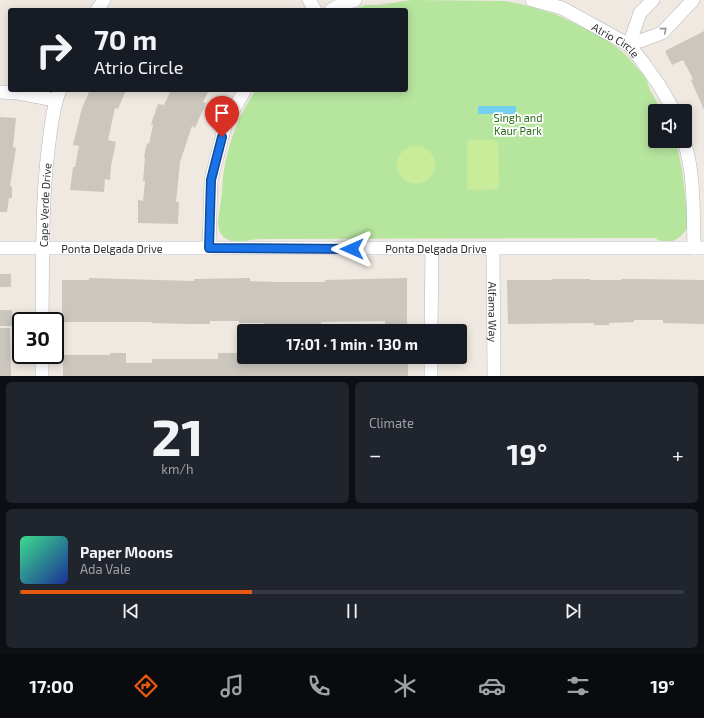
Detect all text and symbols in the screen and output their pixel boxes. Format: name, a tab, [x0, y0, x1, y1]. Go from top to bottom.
street label: Atrio Circle	[590, 20, 643, 60]
text: 70 m	[94, 22, 157, 56]
icon: right	[28, 24, 80, 76]
one-way arrow	[659, 27, 666, 34]
text: Atrio Circle	[94, 56, 183, 78]
pin	[205, 96, 239, 137]
icon: arrive	[211, 102, 233, 124]
map controls	[648, 104, 692, 148]
button: sound	[648, 104, 692, 148]
park label: Singh and Kaur Park	[493, 111, 543, 137]
street label: Cape Verde Drive	[36, 162, 53, 247]
position arrow	[331, 228, 373, 270]
street label: Ponta Delgada Drive	[61, 242, 163, 255]
street label: Ponta Delgada Drive	[385, 242, 487, 255]
street label: Alfama Way	[487, 282, 500, 342]
speed limit sign: 30	[12, 312, 64, 364]
text: 17:01 · 1 min · 130 m	[286, 335, 418, 353]
text: 21	[151, 404, 204, 466]
text: Climate	[369, 415, 414, 431]
text: 19°	[506, 435, 547, 471]
text: −	[369, 441, 382, 467]
text: +	[672, 441, 684, 467]
text: km/h	[161, 461, 194, 477]
text: Paper Moons	[80, 543, 173, 561]
text: Ada Vale	[80, 561, 131, 577]
icon: previous	[120, 600, 142, 622]
icon: pause	[341, 600, 363, 622]
icon: next	[562, 600, 584, 622]
icon: directions	[132, 672, 160, 700]
icon: music	[218, 672, 246, 700]
icon: phone	[305, 672, 333, 700]
icon: climate	[391, 672, 419, 700]
icon: car	[478, 672, 506, 700]
icon: filters	[564, 672, 592, 700]
text: 17:00	[29, 675, 74, 697]
text: 19°	[650, 675, 675, 697]

